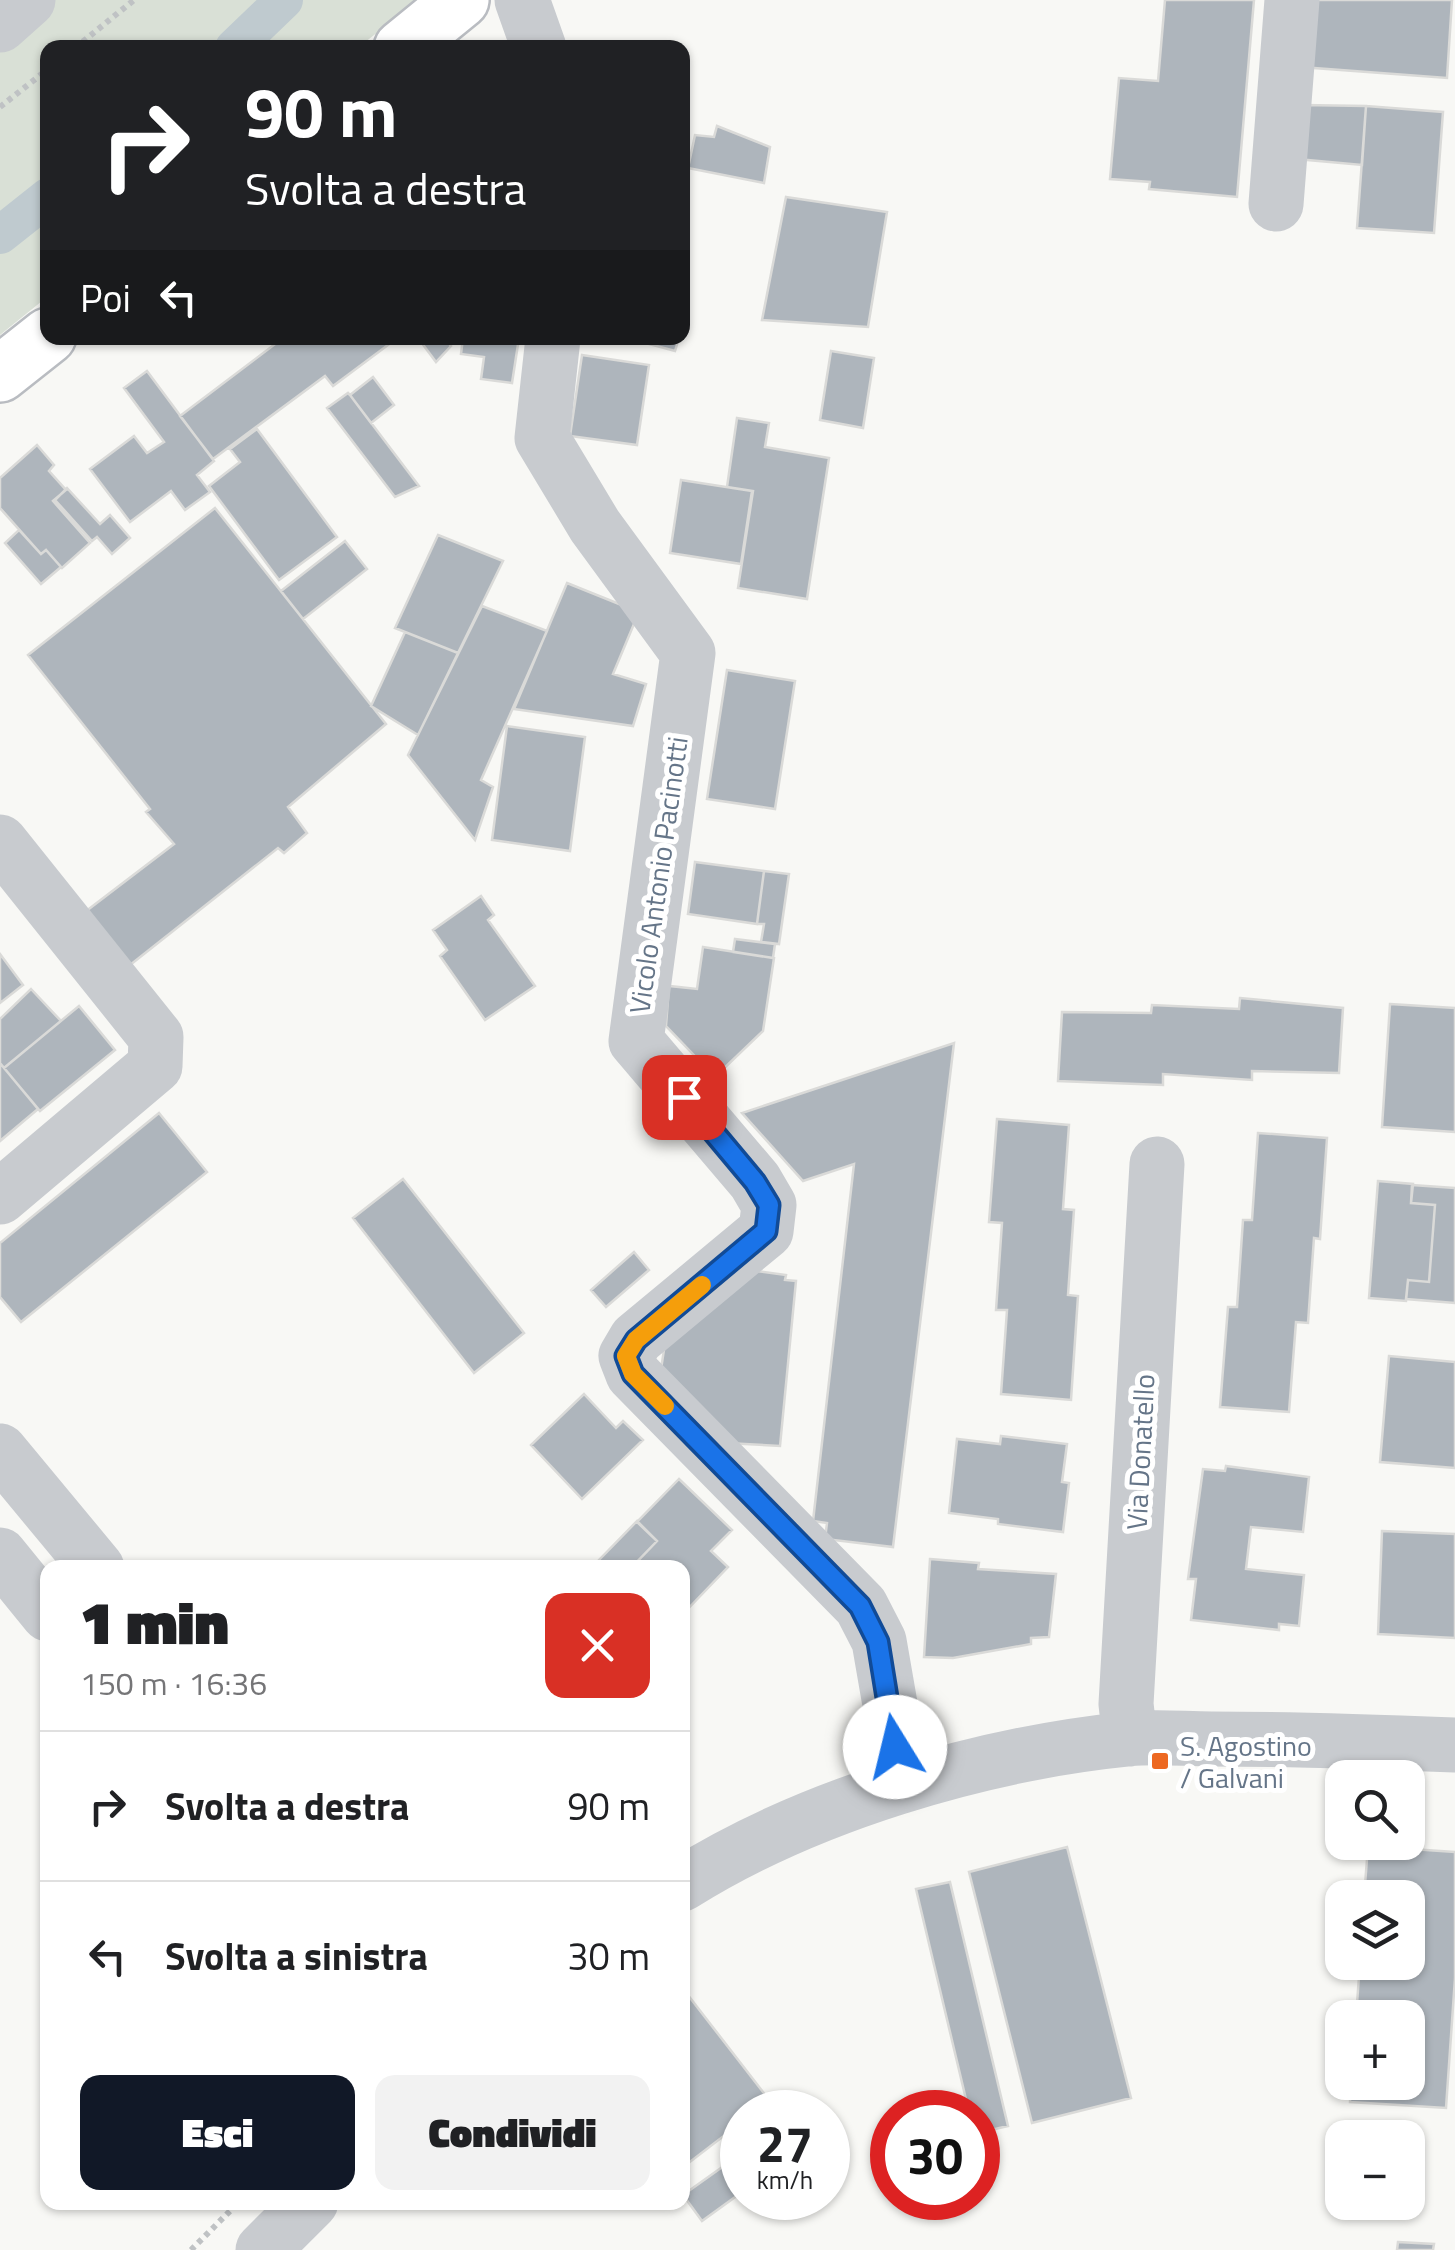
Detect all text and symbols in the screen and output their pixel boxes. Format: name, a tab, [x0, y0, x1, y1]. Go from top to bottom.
text: 90 m	[245, 58, 398, 164]
icon: right	[80, 80, 210, 210]
text: Svolta a destra	[245, 154, 526, 222]
text: Poi	[80, 269, 131, 327]
icon: left	[151, 270, 206, 325]
street label: Vicolo Antonio Pacinotti	[617, 734, 699, 1016]
pin	[642, 1055, 727, 1140]
icon: arrive	[657, 1070, 712, 1125]
street label: Via Donatello	[1114, 1373, 1166, 1531]
text: 1 min	[80, 1576, 229, 1667]
button: close	[545, 1593, 650, 1698]
text: 150 m · 16:36	[80, 1659, 267, 1707]
position arrow	[843, 1695, 947, 1799]
place label: S. Agostino / Galvani	[1180, 1724, 1312, 1799]
marker: S. Agostino / Galvani	[1149, 1750, 1171, 1772]
map controls	[1325, 1760, 1425, 2220]
button: search	[1325, 1760, 1425, 1860]
text: Svolta a destra	[165, 1777, 410, 1835]
text: 90 m	[567, 1777, 650, 1835]
icon: right	[80, 1779, 135, 1834]
button: layers	[1325, 1880, 1425, 1980]
text: Svolta a sinistra	[165, 1927, 428, 1985]
text: 30 m	[567, 1927, 650, 1985]
icon: left	[80, 1929, 135, 1984]
button: +	[1325, 2000, 1425, 2100]
button: Esci	[80, 2075, 355, 2190]
button: Condividi	[375, 2075, 650, 2190]
speed limit sign: 30	[870, 2090, 1000, 2220]
text: 27	[757, 2105, 813, 2181]
button: −	[1325, 2120, 1425, 2220]
text: km/h	[757, 2161, 813, 2199]

